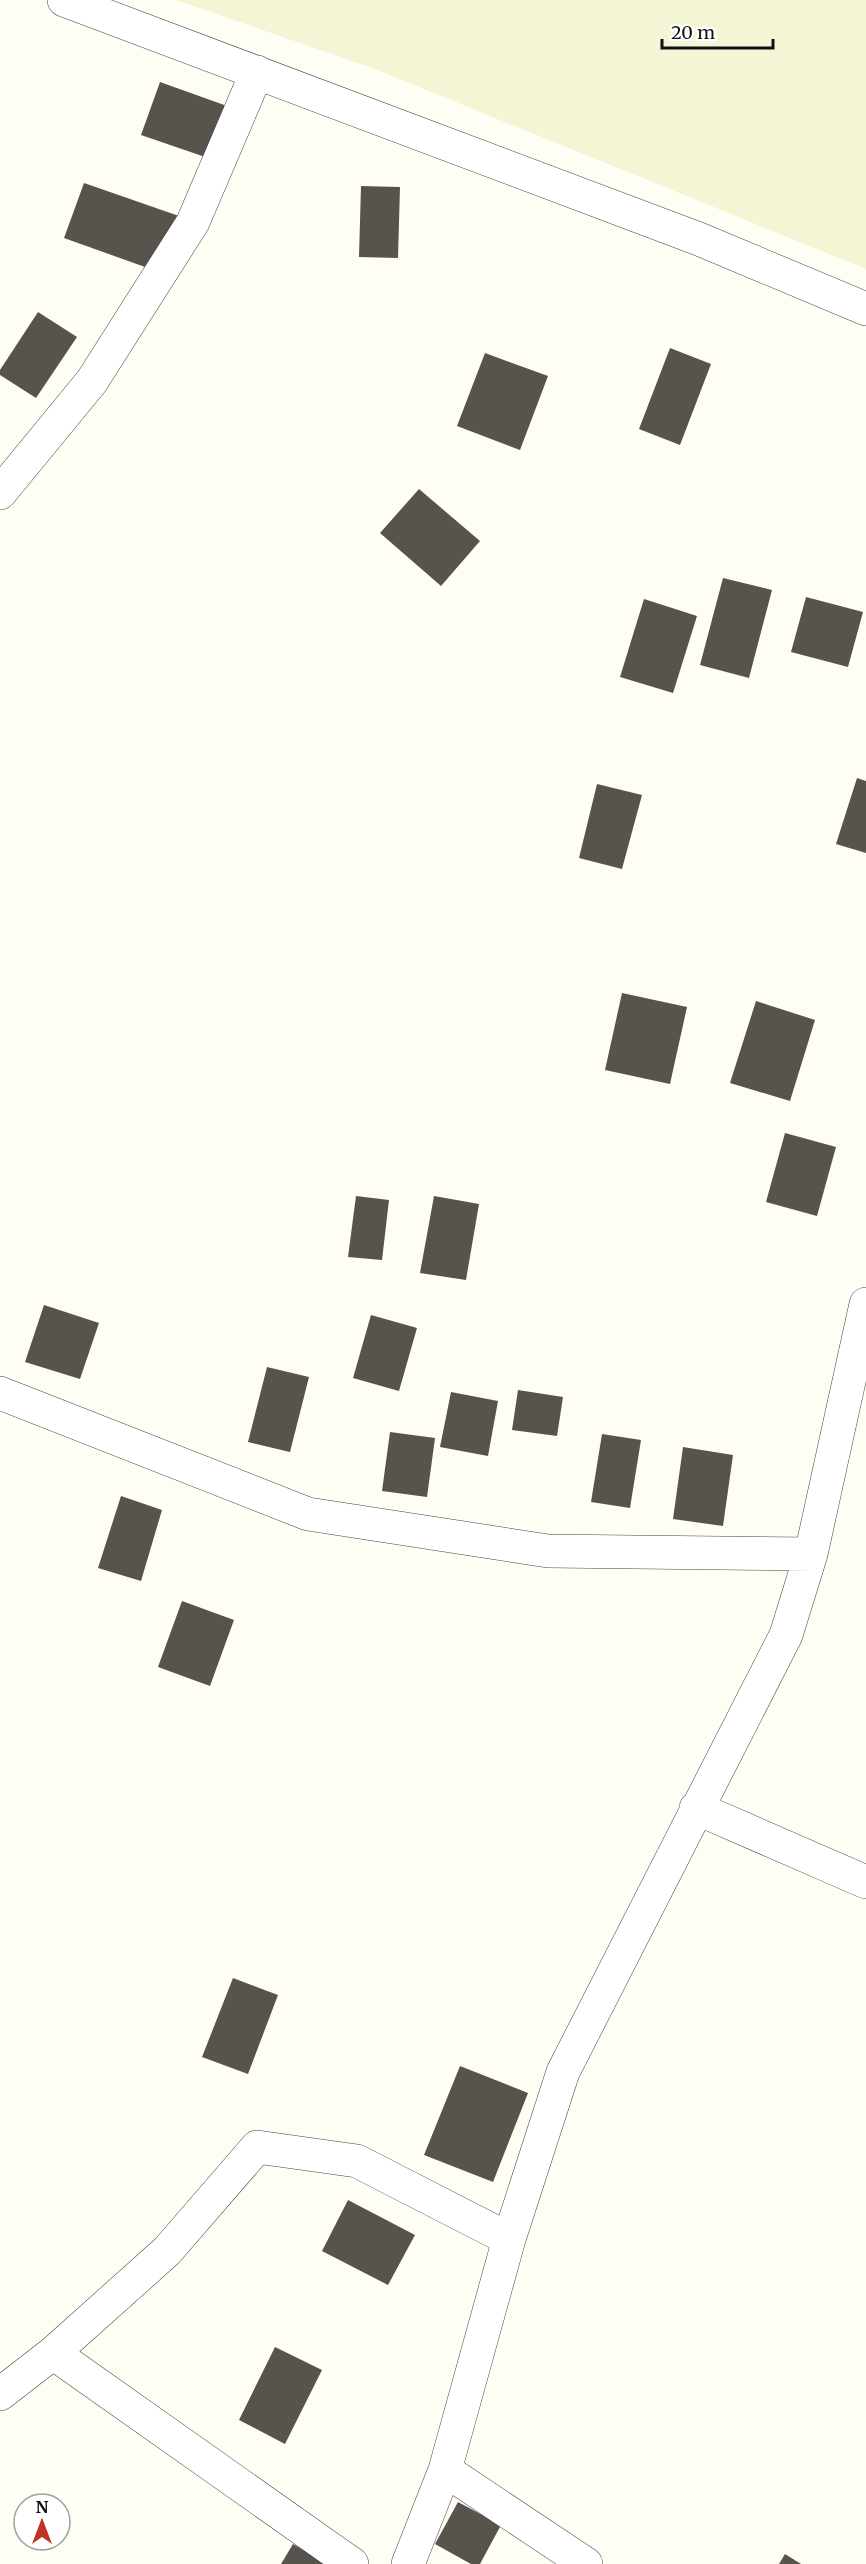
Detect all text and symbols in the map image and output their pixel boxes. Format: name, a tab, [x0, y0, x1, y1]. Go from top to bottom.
scale bar	[662, 12, 773, 50]
text: 20 m	[671, 21, 715, 44]
north arrow	[12, 2492, 72, 2552]
text: N	[36, 2497, 49, 2517]

